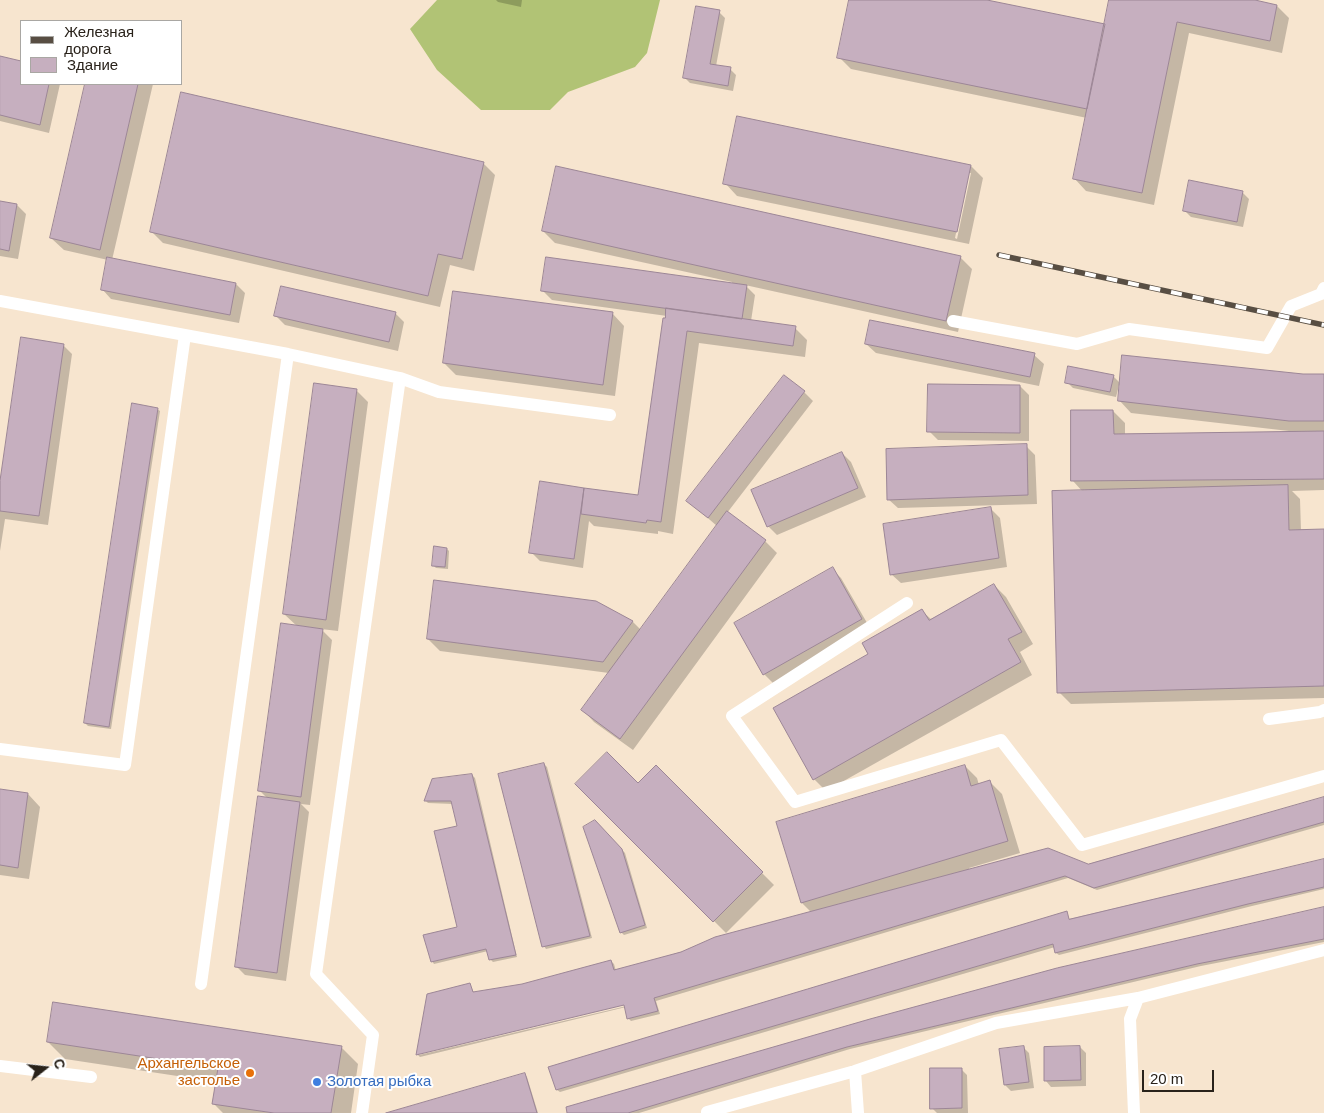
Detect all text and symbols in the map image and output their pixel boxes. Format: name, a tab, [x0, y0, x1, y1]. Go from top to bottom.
legend	[20, 20, 182, 85]
text: Железная дорога	[64, 23, 134, 57]
text: Здание	[67, 56, 118, 73]
north arrow	[20, 1043, 70, 1093]
place label: Архангельское застолье	[137, 1055, 240, 1090]
text: С	[50, 1057, 69, 1071]
scale bar	[1144, 1060, 1216, 1092]
marker: Архангельское застолье	[244, 1067, 256, 1079]
text: 20 m	[1150, 1070, 1183, 1087]
place label: Золотая рыбка	[327, 1073, 431, 1091]
marker: Золотая рыбка	[311, 1076, 323, 1088]

